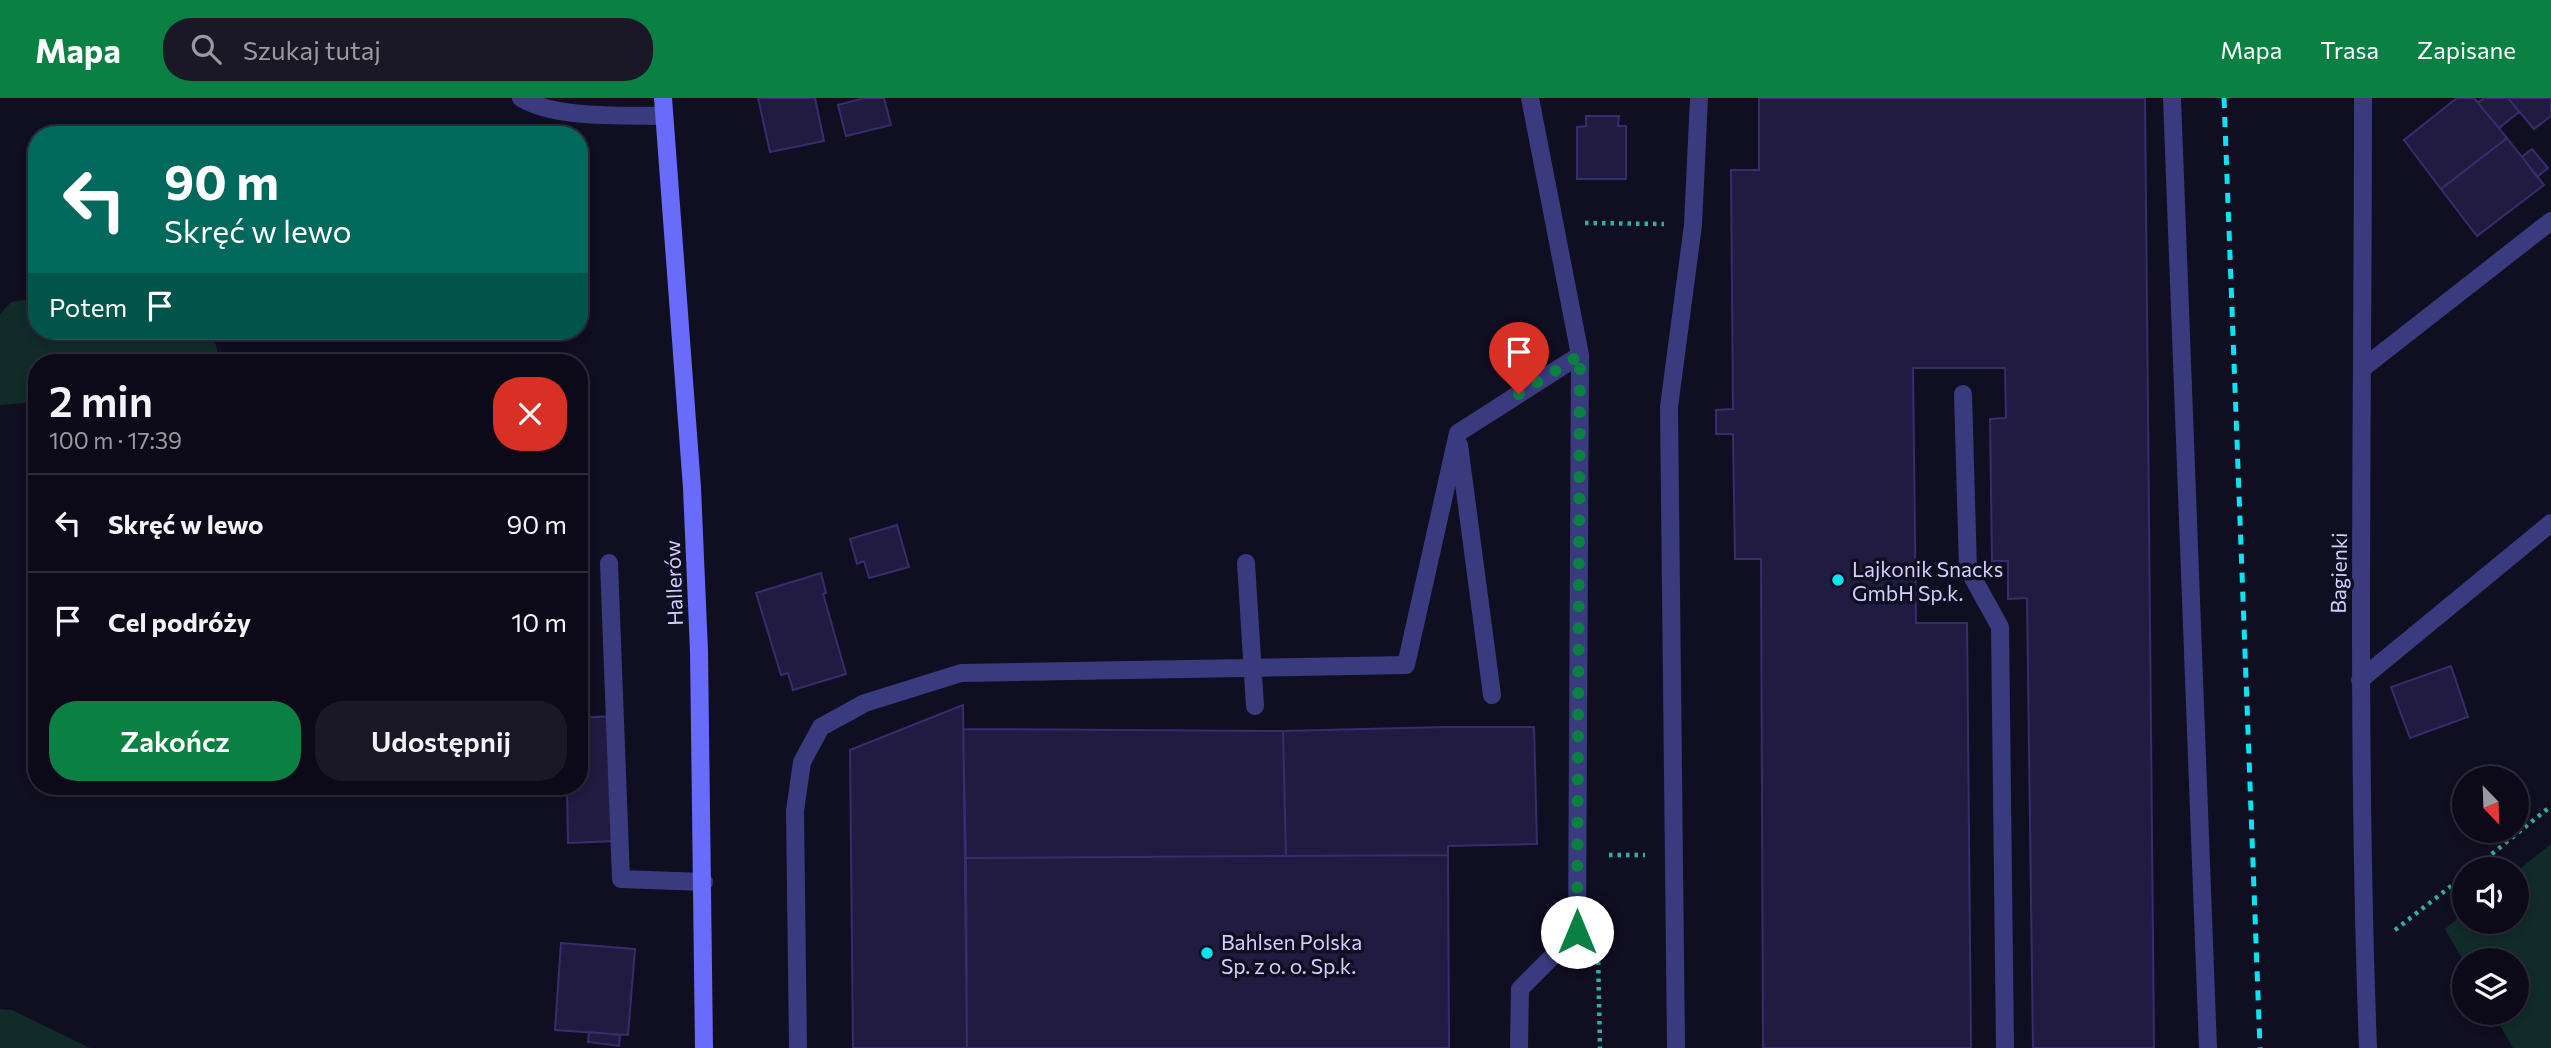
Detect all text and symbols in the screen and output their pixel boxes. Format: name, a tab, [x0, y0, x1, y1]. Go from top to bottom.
search box	[163, 18, 653, 81]
text: Mapa	[35, 29, 121, 70]
icon: search	[187, 30, 225, 68]
text: Szukaj tutaj	[243, 34, 381, 65]
text: Mapa	[2220, 35, 2282, 64]
text: Trasa	[2320, 35, 2379, 64]
text: Zapisane	[2417, 35, 2516, 64]
text: 90 m	[164, 150, 279, 210]
icon: left	[49, 154, 140, 245]
text: Skręć w lewo	[164, 210, 352, 250]
icon: arrive	[141, 287, 179, 325]
text: Potem	[49, 291, 127, 322]
pin	[1489, 322, 1549, 394]
icon: arrive	[1500, 333, 1538, 371]
text: 2 min	[49, 374, 153, 426]
button: close	[493, 377, 567, 451]
text: 100 m · 17:39	[49, 426, 182, 454]
icon: left	[49, 504, 87, 542]
text: Skręć w lewo	[108, 508, 264, 539]
text: 90 m	[507, 508, 567, 539]
street label: Bagienki	[2325, 532, 2351, 614]
street label: Hallerów	[659, 540, 687, 626]
place label: Lajkonik Snacks GmbH Sp.k.	[1852, 556, 2003, 605]
marker: Lajkonik Snacks GmbH Sp.k.	[1830, 572, 1846, 588]
icon: arrive	[49, 602, 87, 640]
text: Cel podróży	[108, 606, 251, 637]
text: 10 m	[511, 606, 567, 637]
button: Zakończ	[49, 701, 301, 781]
button: Udostępnij	[315, 701, 567, 781]
north arrow	[2452, 766, 2529, 844]
map controls	[2452, 766, 2529, 1025]
button: sound	[2452, 857, 2529, 934]
position arrow	[1540, 895, 1614, 969]
place label: Bahlsen Polska Sp. z o. o. Sp.k.	[1221, 929, 1362, 978]
marker: Bahlsen Polska Sp. z o. o. Sp.k.	[1199, 945, 1215, 961]
button: layers	[2452, 948, 2529, 1025]

